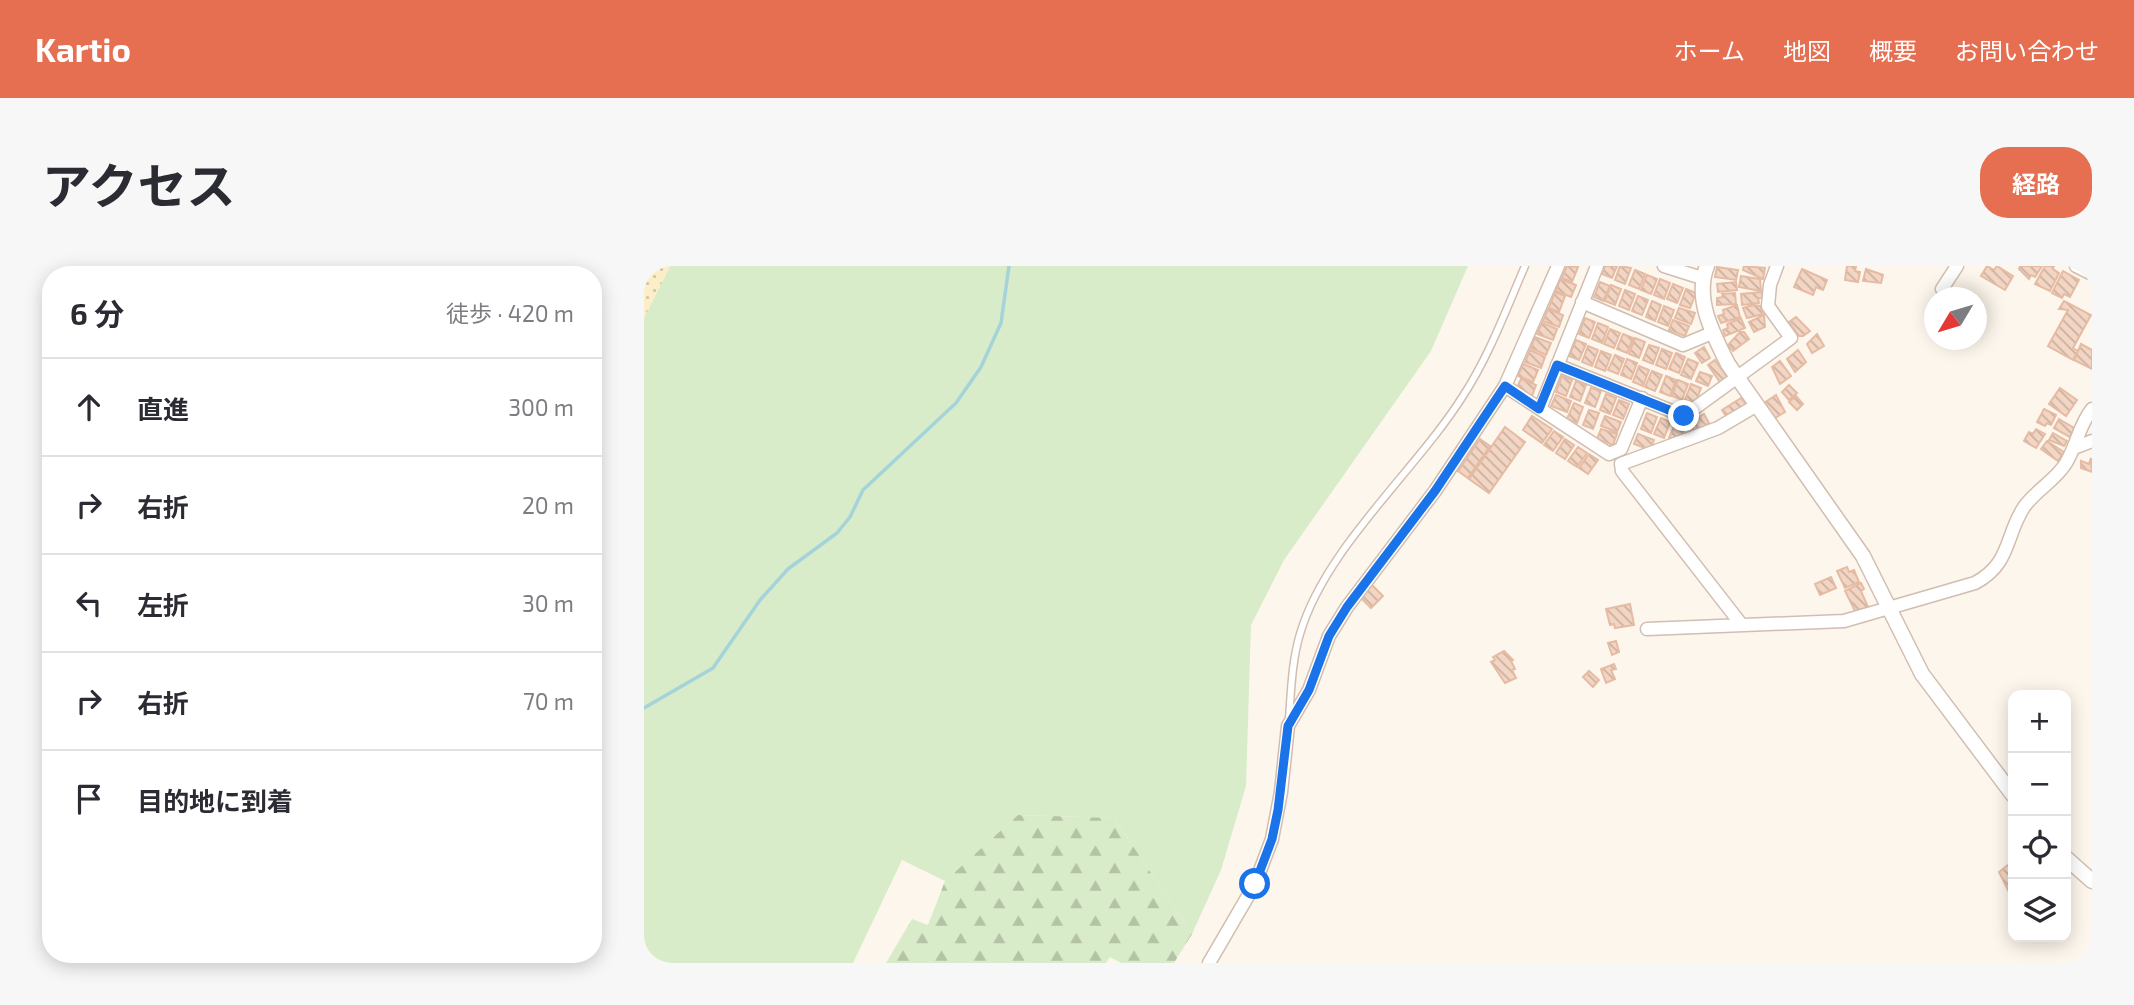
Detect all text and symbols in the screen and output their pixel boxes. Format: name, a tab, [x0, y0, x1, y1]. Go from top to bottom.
text: Kartio	[35, 29, 131, 69]
text: ホーム	[1674, 36, 1745, 65]
text: 地図	[1783, 36, 1831, 65]
text: 概要	[1869, 36, 1917, 65]
text: お問い合わせ	[1955, 36, 2099, 65]
button: 経路	[1980, 147, 2092, 218]
text: アクセス	[42, 155, 236, 214]
north arrow	[1924, 287, 1987, 350]
text: 6 分	[70, 295, 124, 331]
text: 徒歩 · 420 m	[446, 299, 574, 327]
icon: ahead	[70, 388, 108, 426]
text: 直進	[137, 393, 189, 424]
text: 300 m	[508, 393, 574, 421]
route end	[1668, 400, 1699, 431]
icon: right	[70, 486, 108, 524]
text: 右折	[137, 491, 189, 522]
text: 20 m	[522, 491, 574, 519]
icon: left	[70, 584, 108, 622]
text: 左折	[137, 589, 189, 620]
text: 30 m	[522, 589, 574, 617]
icon: right	[70, 682, 108, 720]
text: 右折	[137, 687, 189, 718]
text: 70 m	[523, 687, 574, 715]
map controls	[2008, 690, 2071, 942]
button: +	[2008, 690, 2071, 753]
button: −	[2008, 753, 2071, 816]
icon: arrive	[70, 780, 108, 818]
text: 目的地に到着	[137, 785, 293, 816]
button: locate	[2008, 816, 2071, 879]
route start	[1239, 868, 1270, 899]
button: layers	[2008, 879, 2071, 942]

